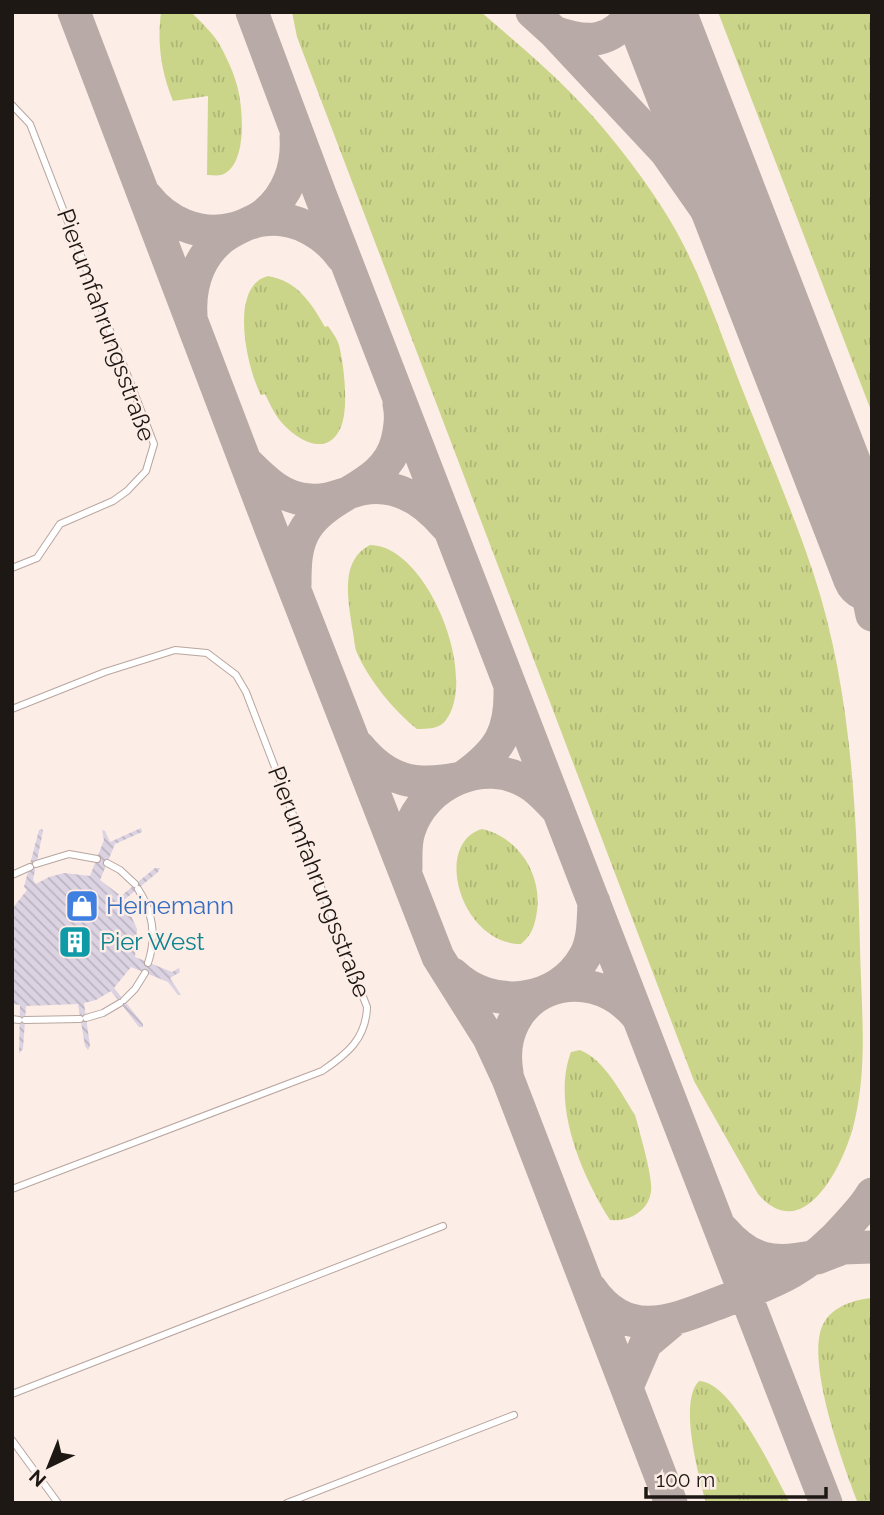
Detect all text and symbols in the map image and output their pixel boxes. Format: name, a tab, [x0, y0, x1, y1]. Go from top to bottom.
street label: Pierumfahrungsstraße	[51, 205, 162, 445]
street label: Pierumfahrungsstraße	[262, 762, 377, 1002]
shop icon: Heinemann	[63, 887, 101, 925]
place label: Heinemann	[106, 891, 234, 920]
building icon: Pier West	[56, 923, 94, 961]
place label: Pier West	[100, 927, 205, 956]
north arrow	[14, 1431, 84, 1501]
scale bar	[646, 1456, 826, 1500]
text: N	[25, 1465, 50, 1491]
text: 100 m	[656, 1467, 715, 1492]

